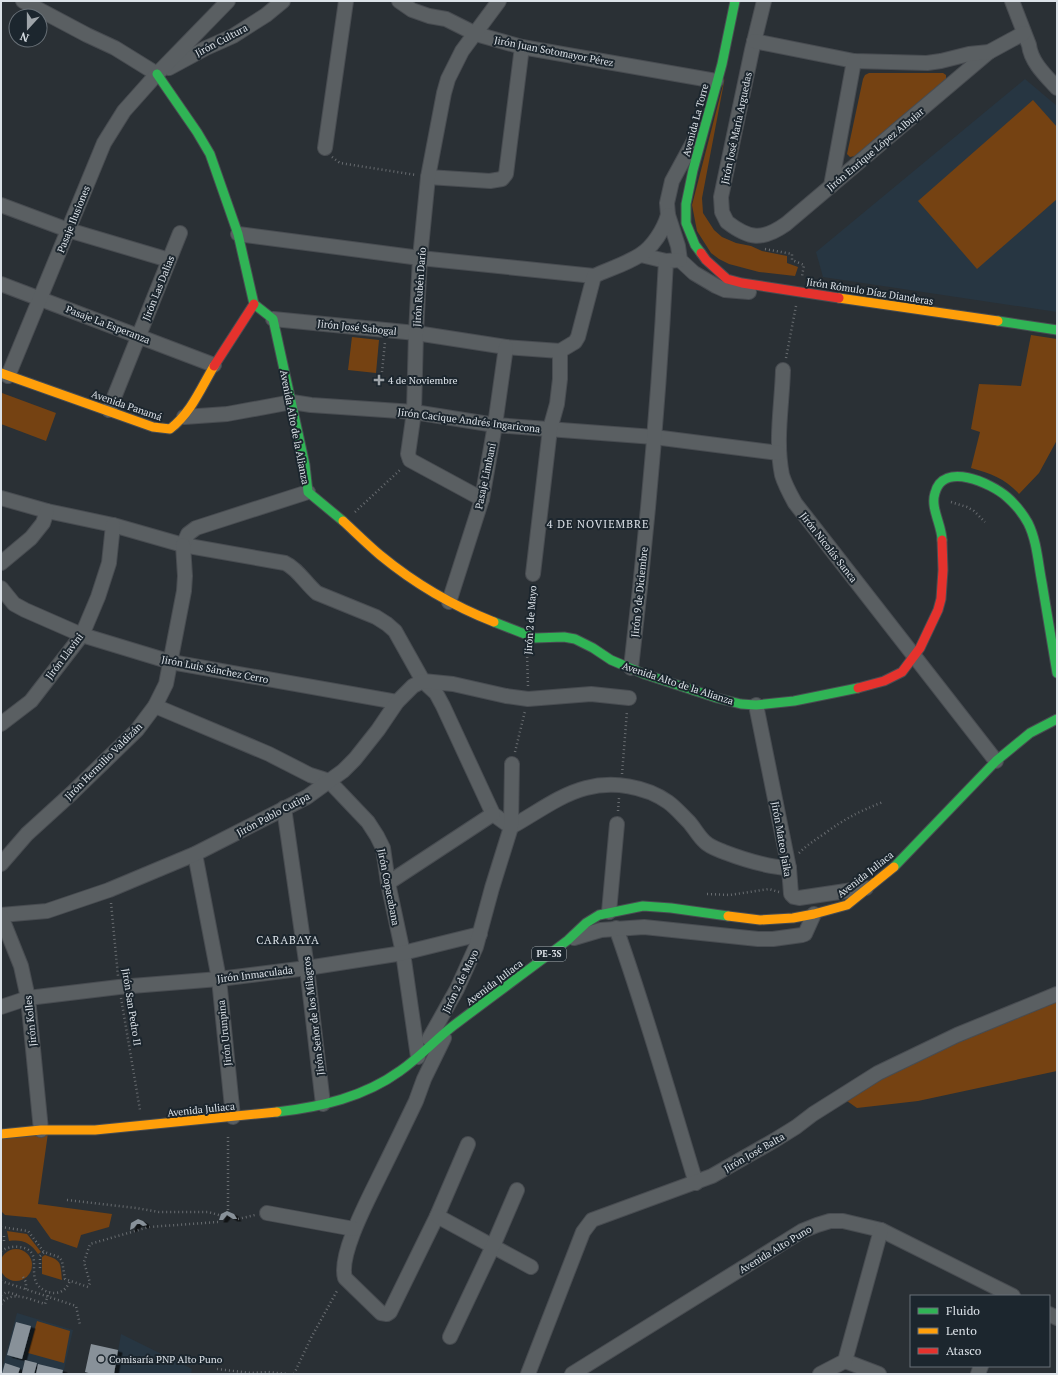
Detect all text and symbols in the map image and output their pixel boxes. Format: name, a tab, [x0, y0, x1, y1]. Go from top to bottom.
north arrow	[8, 8, 48, 48]
street label: Jirón Cultura	[193, 21, 250, 60]
text: N	[17, 29, 31, 45]
street label: Jirón Juan Sotomayor Pérez	[493, 34, 615, 69]
street label: Jirón José María Arguedas	[718, 71, 755, 185]
street label: Avenida La Torre	[680, 82, 711, 158]
street label: Jirón Enrique López Albujar	[824, 105, 927, 194]
street label: Pasaje Ilusiones	[54, 184, 93, 255]
street label: Jirón Rubén Darío	[410, 246, 429, 327]
street label: Jirón Las Dalias	[140, 254, 177, 323]
street label: Jirón Rómulo Díaz Dianderas	[805, 275, 934, 308]
street label: Pasaje La Esperanza	[64, 302, 152, 347]
street label: Jirón José Sabogal	[317, 317, 397, 338]
street label: Avenida Alto de la Alianza	[277, 369, 312, 485]
marker: 4 de Noviembre	[373, 374, 385, 386]
place label: 4 de Noviembre	[388, 374, 458, 387]
street label: Avenida Panamá	[90, 387, 164, 424]
street label: Jirón Cacique Andrés Ingaricona	[397, 405, 541, 436]
street label: Pasaje Limbani	[472, 442, 499, 510]
street label: Jirón Nicolás Sanca	[797, 510, 860, 585]
district label: 4 DE NOVIEMBRE	[547, 517, 649, 531]
street label: Jirón 9 de Diciembre	[628, 546, 651, 638]
street label: Jirón 2 de Mayo	[522, 585, 539, 655]
street label: Jirón Llavini	[43, 631, 86, 682]
street label: Jirón Luis Sánchez Cerro	[160, 653, 270, 686]
street label: Avenida Alto de la Alianza	[620, 659, 735, 708]
street label: Jirón Hermilio Valdizán	[62, 720, 145, 803]
street label: Jirón Pablo Cutipa	[234, 790, 312, 839]
street label: Jirón Mateo Jaika	[768, 800, 795, 878]
street label: Jirón Copacabana	[375, 848, 402, 927]
street label: Avenida Juliaca	[835, 848, 896, 900]
district label: CARABAYA	[256, 933, 320, 947]
street label: Jirón 2 de Mayo	[439, 947, 482, 1015]
road number: PE-3S	[532, 947, 566, 961]
street label: Jirón Señor de los Milagros	[300, 956, 327, 1076]
street label: Avenida Juliaca	[463, 957, 525, 1008]
street label: Jirón Inmaculada	[216, 963, 294, 986]
street label: Jirón San Pedro II	[119, 968, 144, 1047]
street label: Jirón Kolles	[21, 995, 40, 1047]
street label: Jirón Urunpina	[215, 999, 234, 1066]
street label: Avenida Juliaca	[167, 1099, 236, 1120]
street label: Jirón José Balta	[722, 1130, 787, 1175]
street label: Avenida Alto Puno	[737, 1222, 814, 1276]
legend	[910, 1295, 1050, 1367]
text: Fluido	[946, 1303, 980, 1318]
text: Lento	[946, 1323, 977, 1338]
text: Atasco	[946, 1343, 982, 1358]
place label: Comisaría PNP Alto Puno	[109, 1353, 223, 1366]
marker: Comisaría PNP Alto Puno	[96, 1354, 106, 1364]

